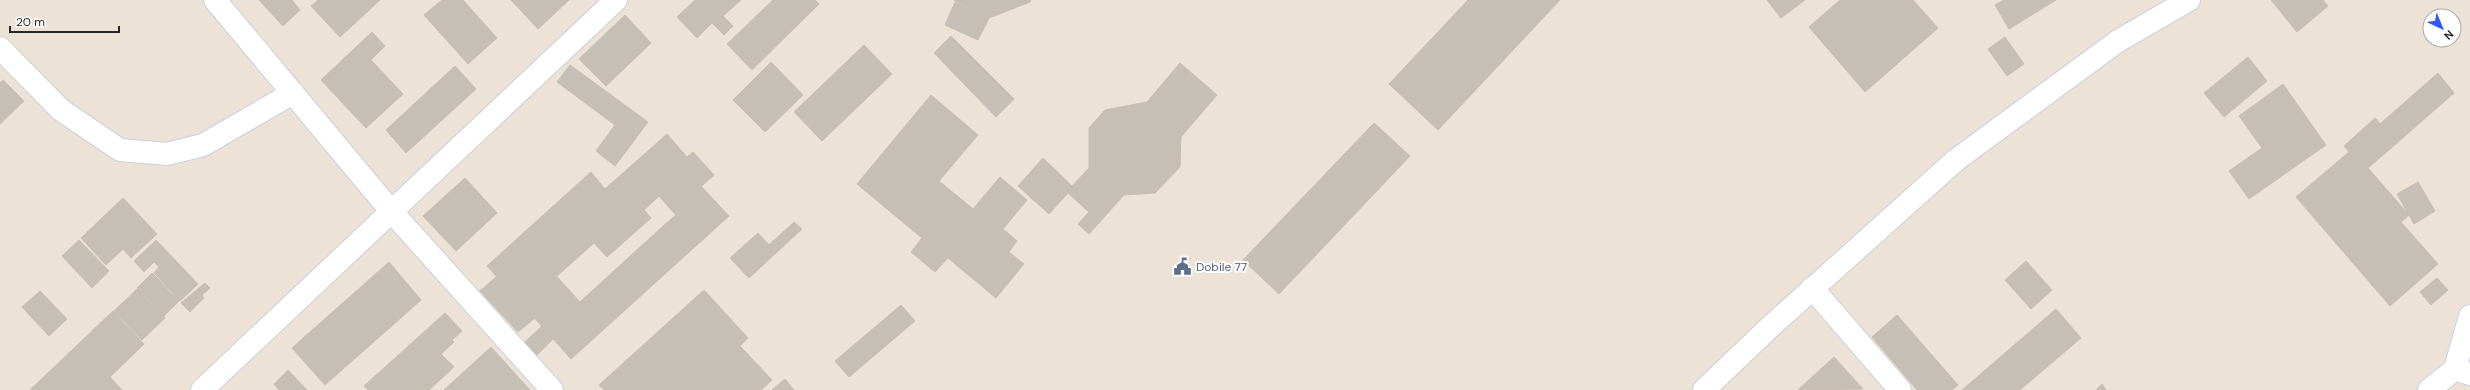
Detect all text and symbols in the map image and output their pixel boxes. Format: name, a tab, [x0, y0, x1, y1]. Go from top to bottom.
scale bar	[10, 8, 119, 34]
north arrow	[2422, 8, 2462, 48]
text: 20 m	[16, 14, 45, 30]
text: N	[2441, 27, 2457, 43]
public building icon: Dobile 77	[1173, 257, 1193, 277]
place label: Dobile 77	[1196, 259, 1247, 275]

